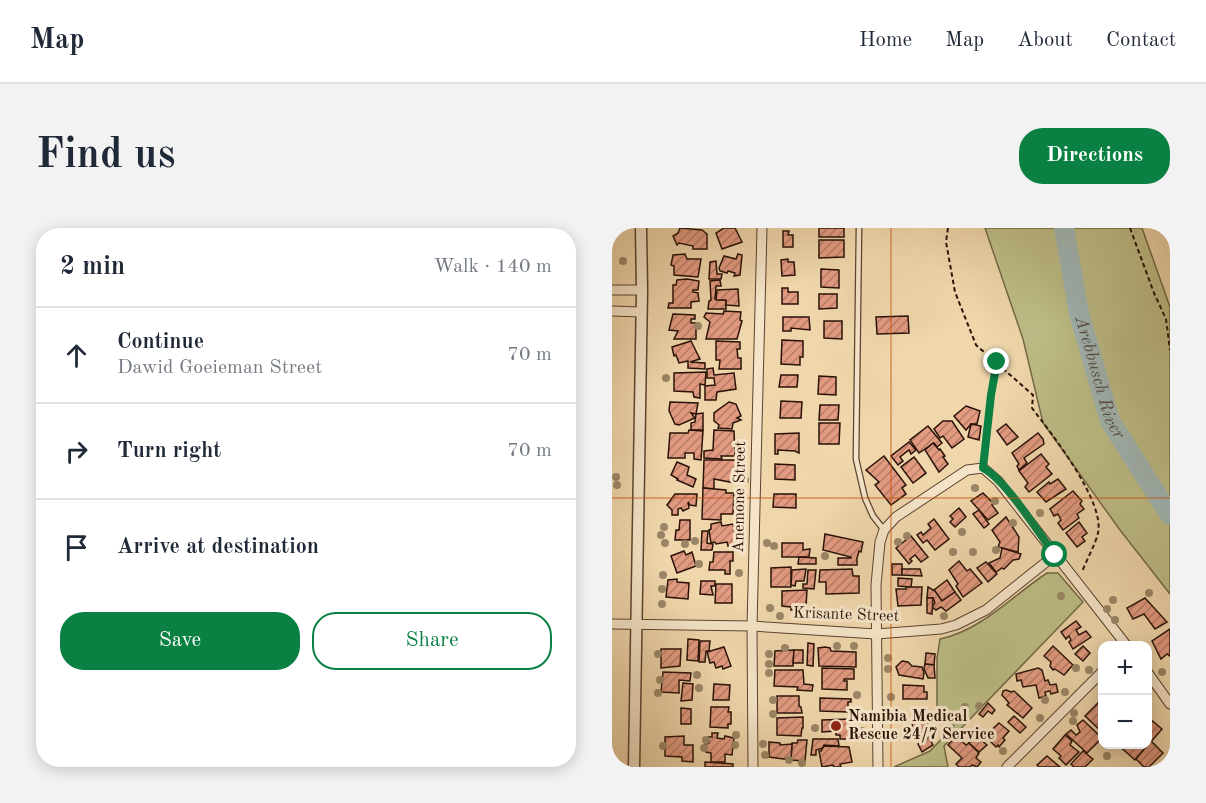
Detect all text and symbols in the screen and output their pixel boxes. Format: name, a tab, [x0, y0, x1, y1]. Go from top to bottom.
text: Map	[30, 27, 84, 55]
text: Home	[859, 30, 912, 51]
text: Map	[945, 30, 984, 51]
text: About	[1017, 30, 1073, 51]
text: Contact	[1106, 30, 1176, 51]
button: Directions	[1019, 128, 1170, 184]
text: Find us	[36, 135, 175, 177]
text: 2 min	[60, 254, 125, 280]
text: Walk · 140 m	[433, 257, 552, 277]
water label: Arebbusch River	[1071, 313, 1129, 443]
text: Continue	[117, 331, 204, 353]
icon: ahead	[60, 339, 93, 372]
text: 70 m	[507, 345, 552, 365]
route end	[983, 348, 1009, 374]
text: Dawid Goeieman Street	[117, 358, 322, 378]
icon: right	[60, 435, 93, 468]
text: Turn right	[117, 440, 221, 462]
text: 70 m	[507, 441, 552, 461]
street label: Anemone Street	[731, 441, 749, 553]
icon: arrive	[60, 531, 93, 564]
text: Arrive at destination	[117, 536, 319, 558]
route start	[1041, 541, 1067, 567]
street label: Krisante Street	[793, 605, 900, 625]
button: Save	[60, 612, 300, 670]
button: Share	[312, 612, 552, 670]
map controls	[1098, 641, 1152, 749]
button: +	[1098, 641, 1152, 695]
button: −	[1098, 695, 1152, 749]
place label: Namibia Medical Rescue 24/7 Service	[848, 709, 995, 743]
marker: Namibia Medical Rescue 24/7 Service	[829, 719, 843, 733]

